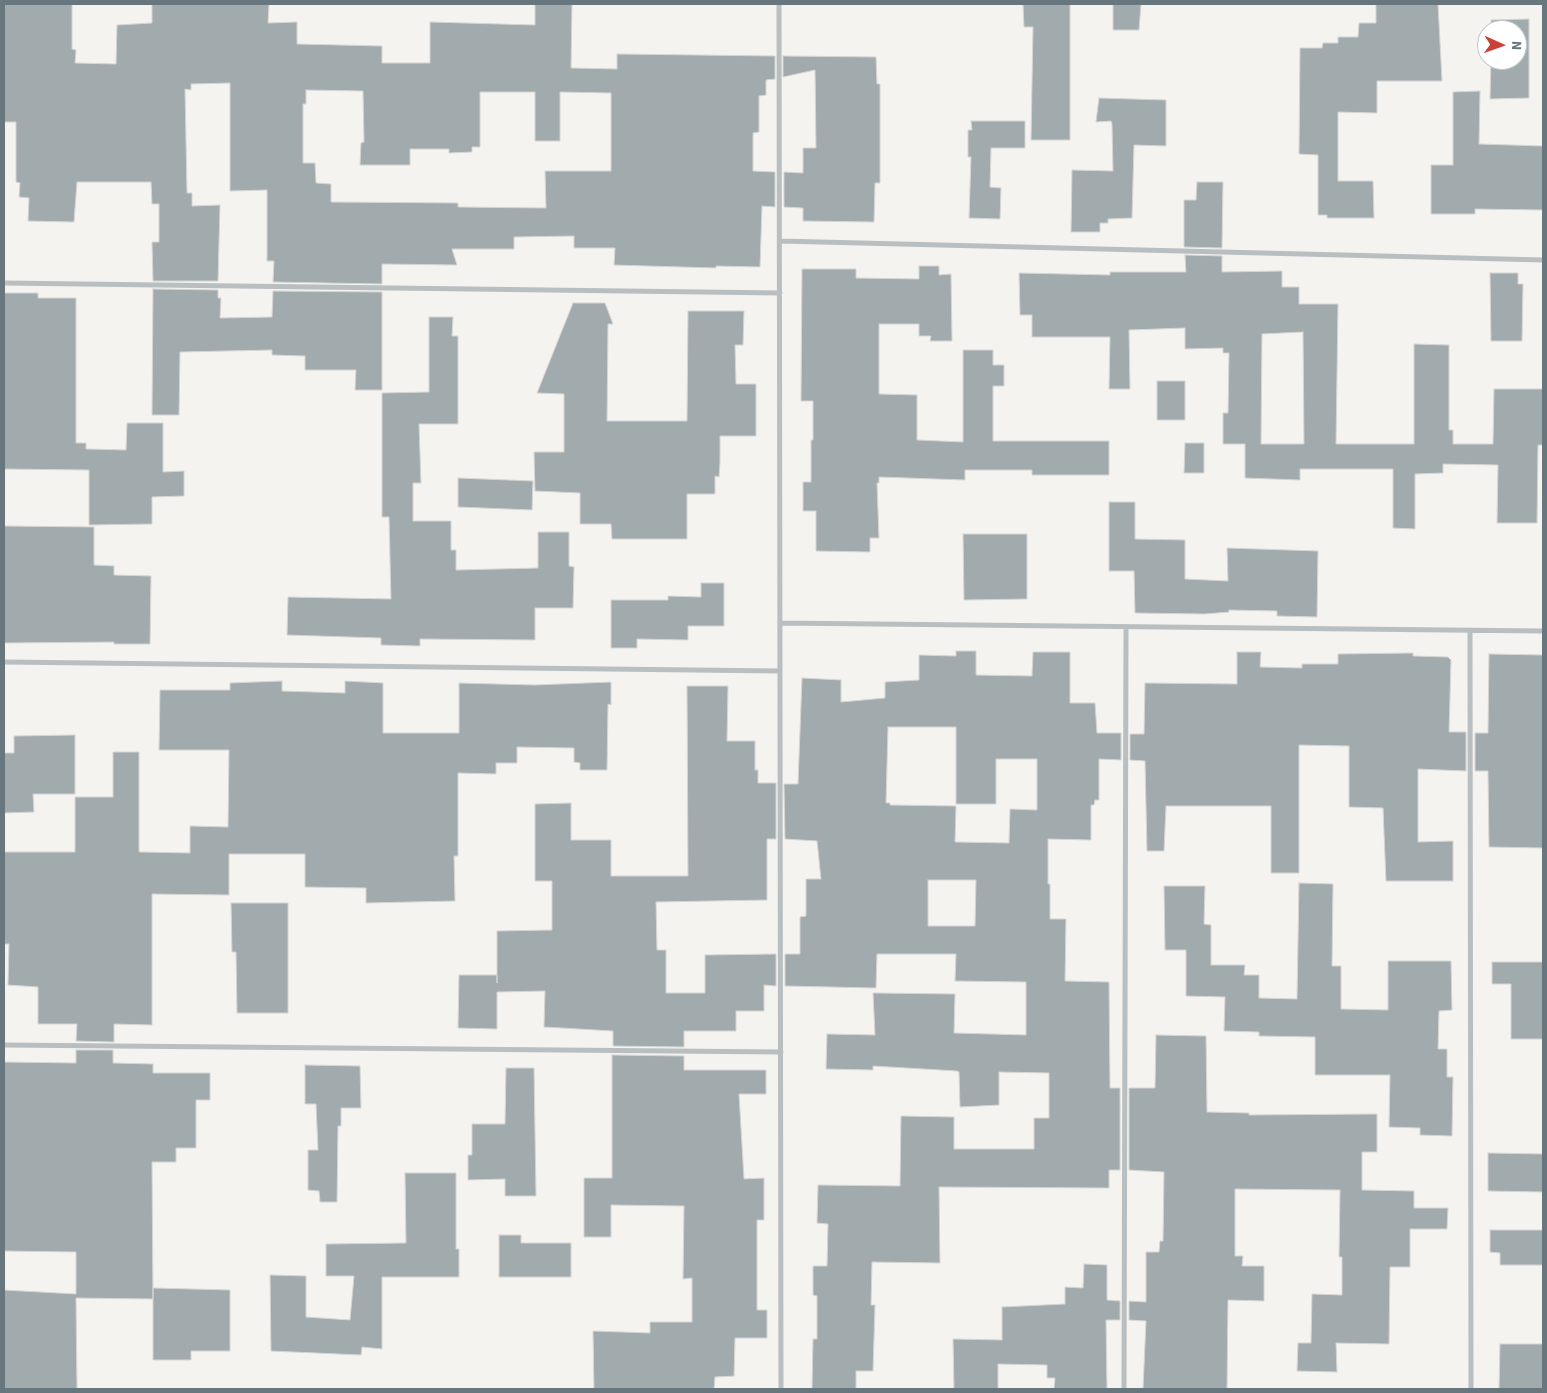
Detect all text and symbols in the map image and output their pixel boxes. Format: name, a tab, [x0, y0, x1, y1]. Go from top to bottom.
north arrow	[1477, 20, 1527, 70]
text: N	[1506, 40, 1526, 50]

